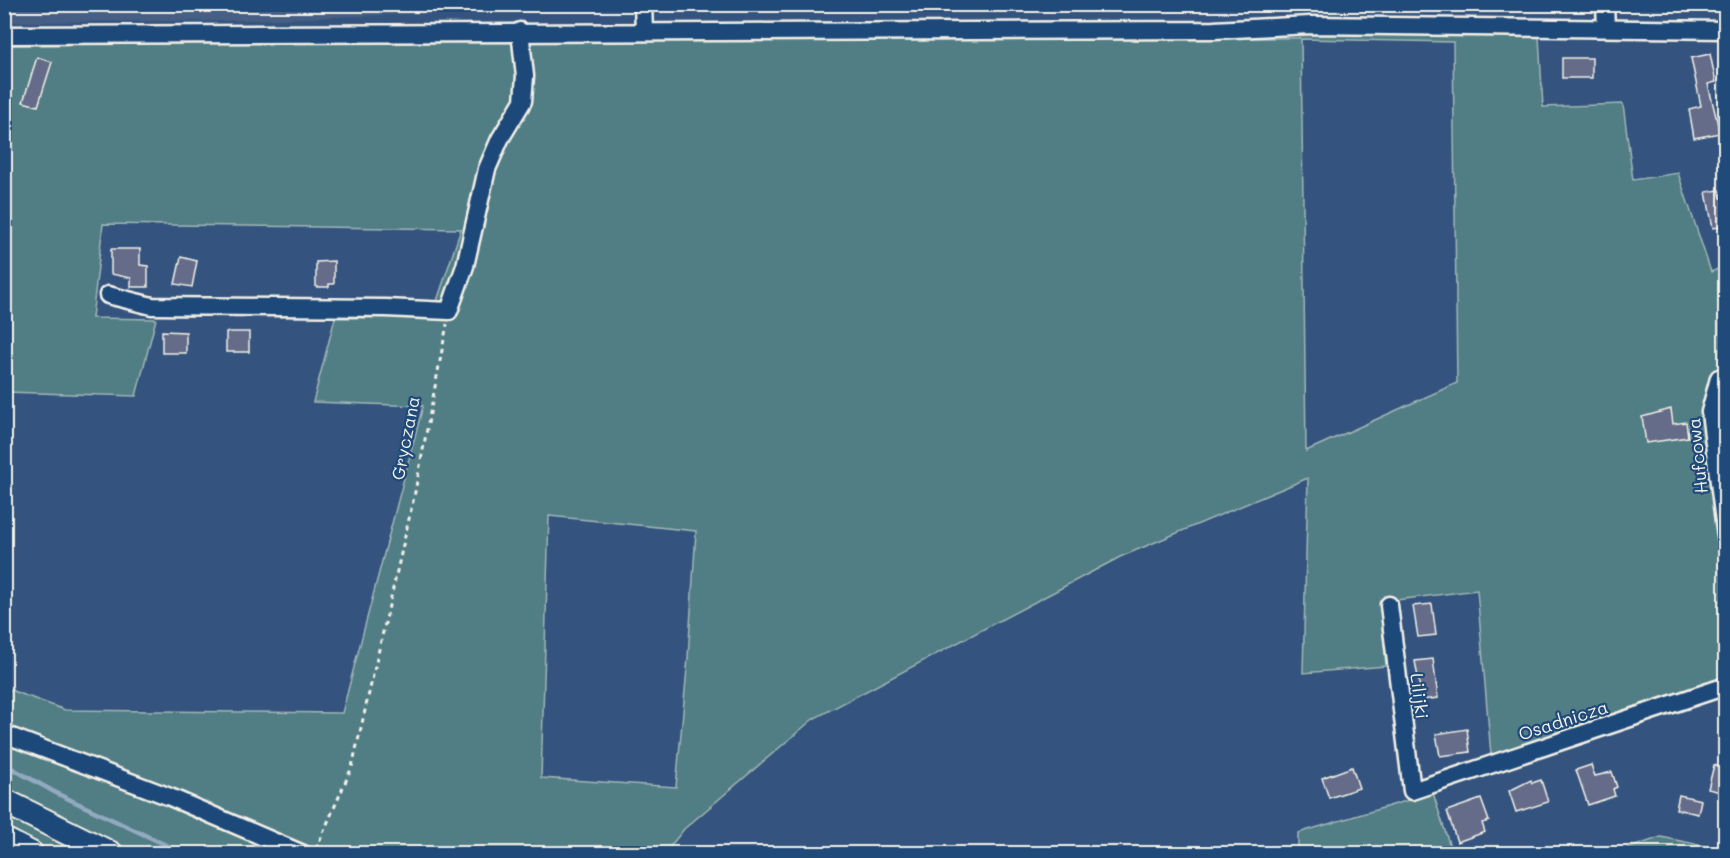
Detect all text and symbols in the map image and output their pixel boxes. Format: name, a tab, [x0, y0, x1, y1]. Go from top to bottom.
street label: Gryczana	[385, 394, 425, 482]
street label: Hufcowa	[1681, 417, 1713, 495]
street label: Lilijki	[1405, 672, 1435, 720]
street label: Osadnicza	[1515, 694, 1611, 746]

